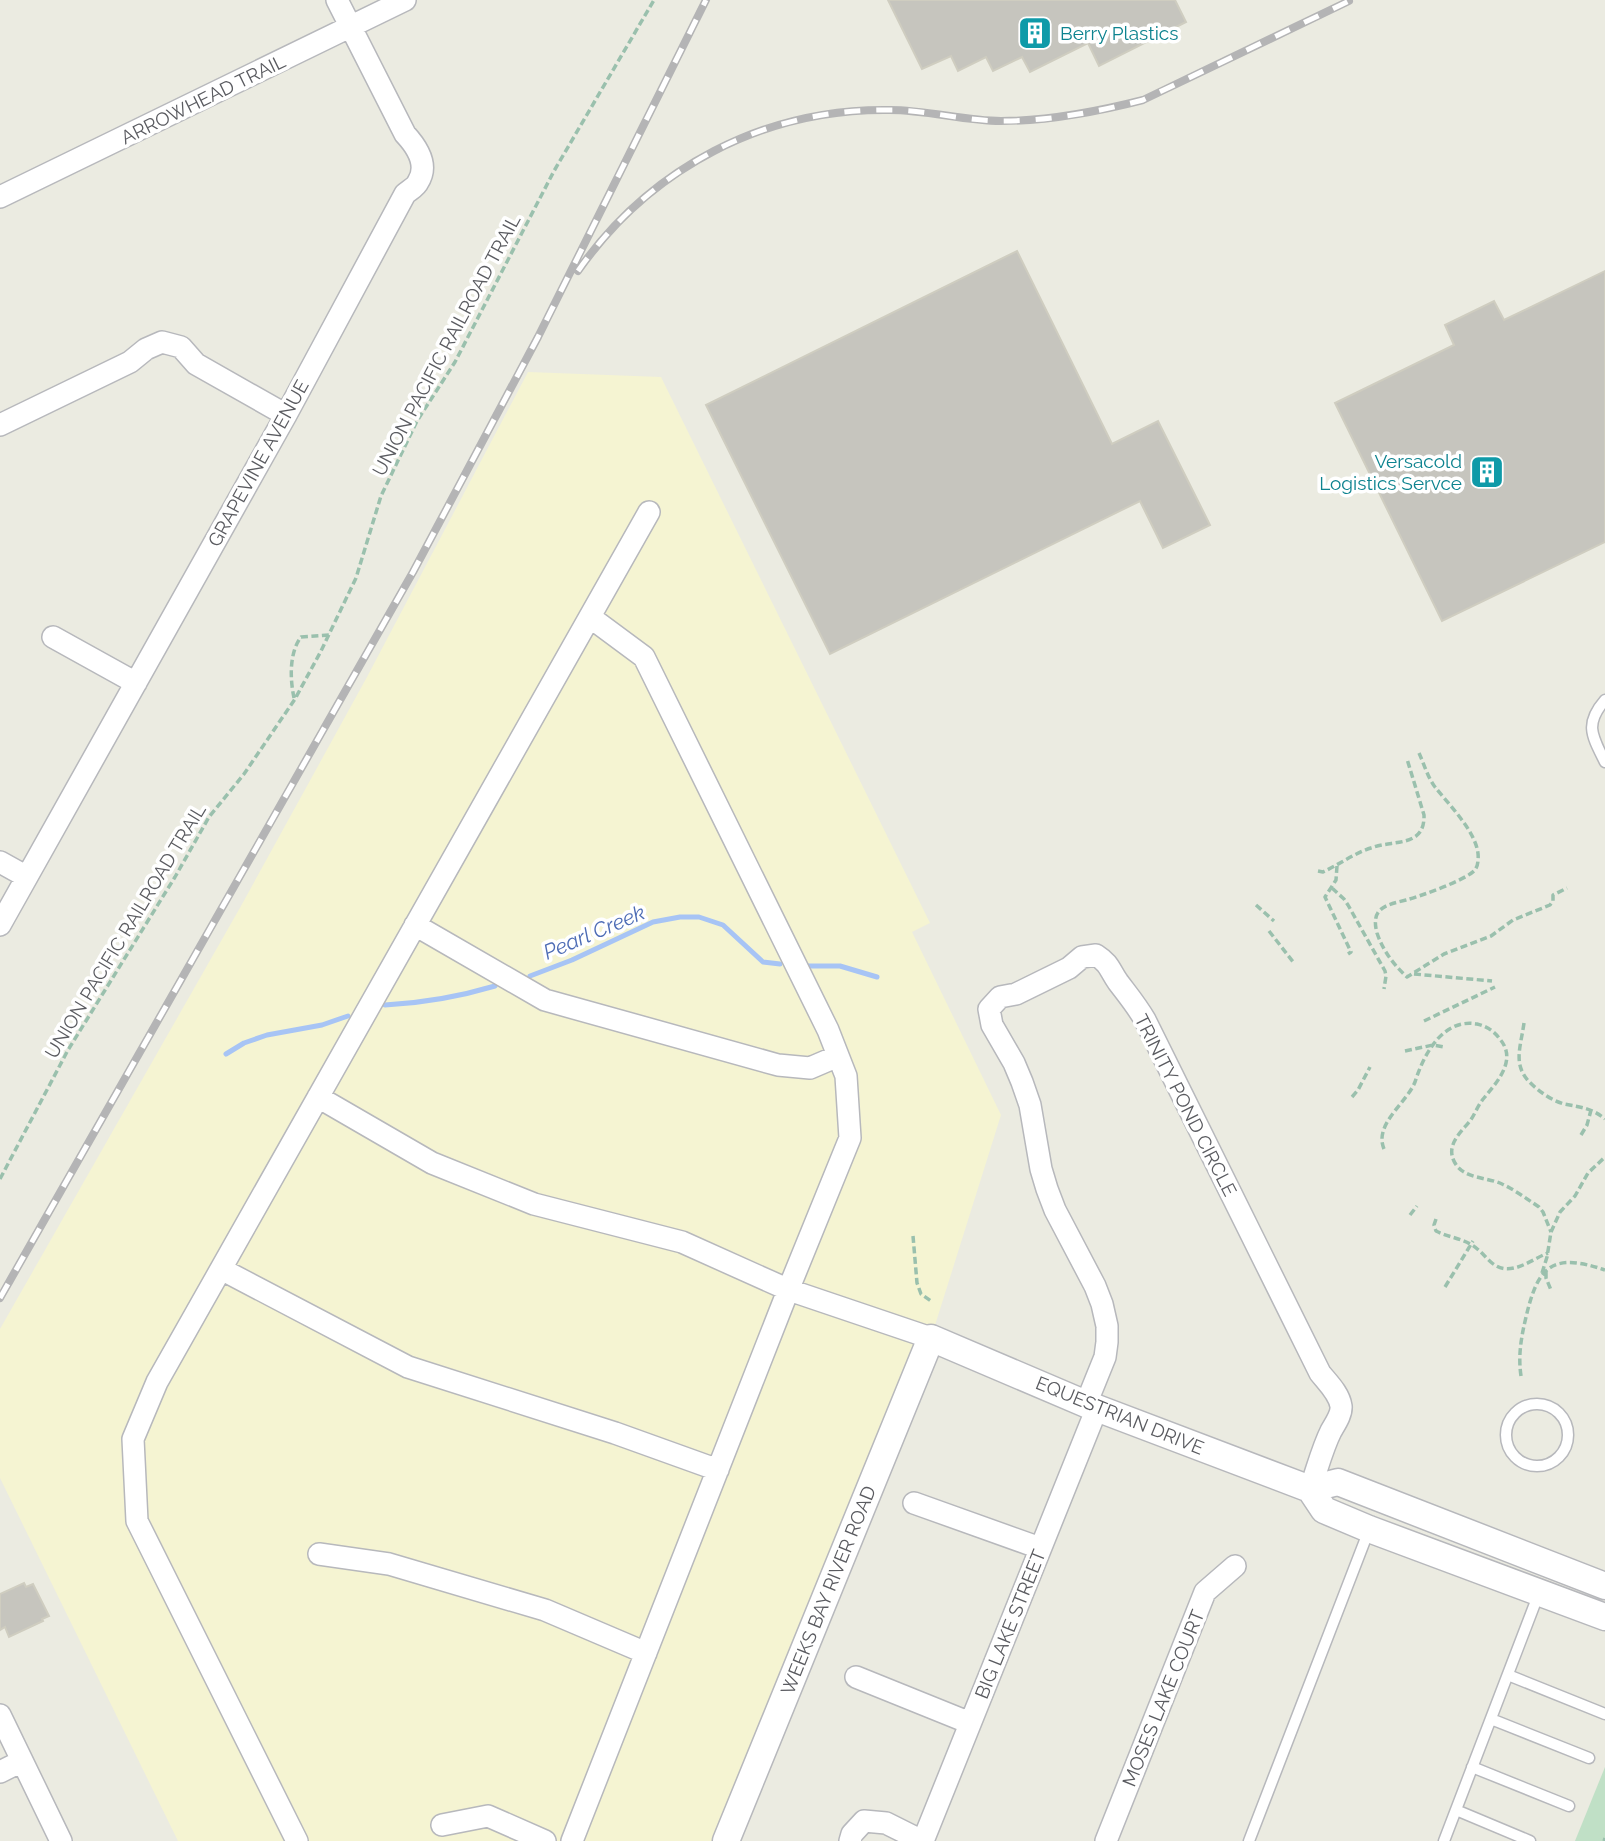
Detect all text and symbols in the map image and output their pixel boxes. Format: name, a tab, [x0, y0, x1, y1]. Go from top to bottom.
building icon: Berry Plastics	[1016, 14, 1054, 52]
place label: Berry Plastics	[1060, 22, 1178, 44]
street label: ARROWHEAD TRAIL	[117, 50, 289, 148]
street label: UNION PACIFIC RAILROAD TRAIL	[368, 211, 524, 479]
street label: GRAPEVINE AVENUE	[203, 376, 313, 550]
place label: Versacold Logistics Servce	[1319, 450, 1462, 494]
building icon: Versacold Logistics Servce	[1468, 453, 1506, 491]
street label: UNION PACIFIC RAILROAD TRAIL	[40, 800, 210, 1062]
water label: Pearl Creek	[539, 899, 649, 965]
street label: TRINITY POND CIRCLE	[1131, 1010, 1241, 1200]
street label: EQUESTRIAN DRIVE	[1033, 1371, 1207, 1459]
street label: WEEKS BAY RIVER ROAD	[776, 1482, 880, 1698]
street label: BIG LAKE STREET	[970, 1546, 1050, 1702]
street label: MOSES LAKE COURT	[1118, 1606, 1209, 1789]

